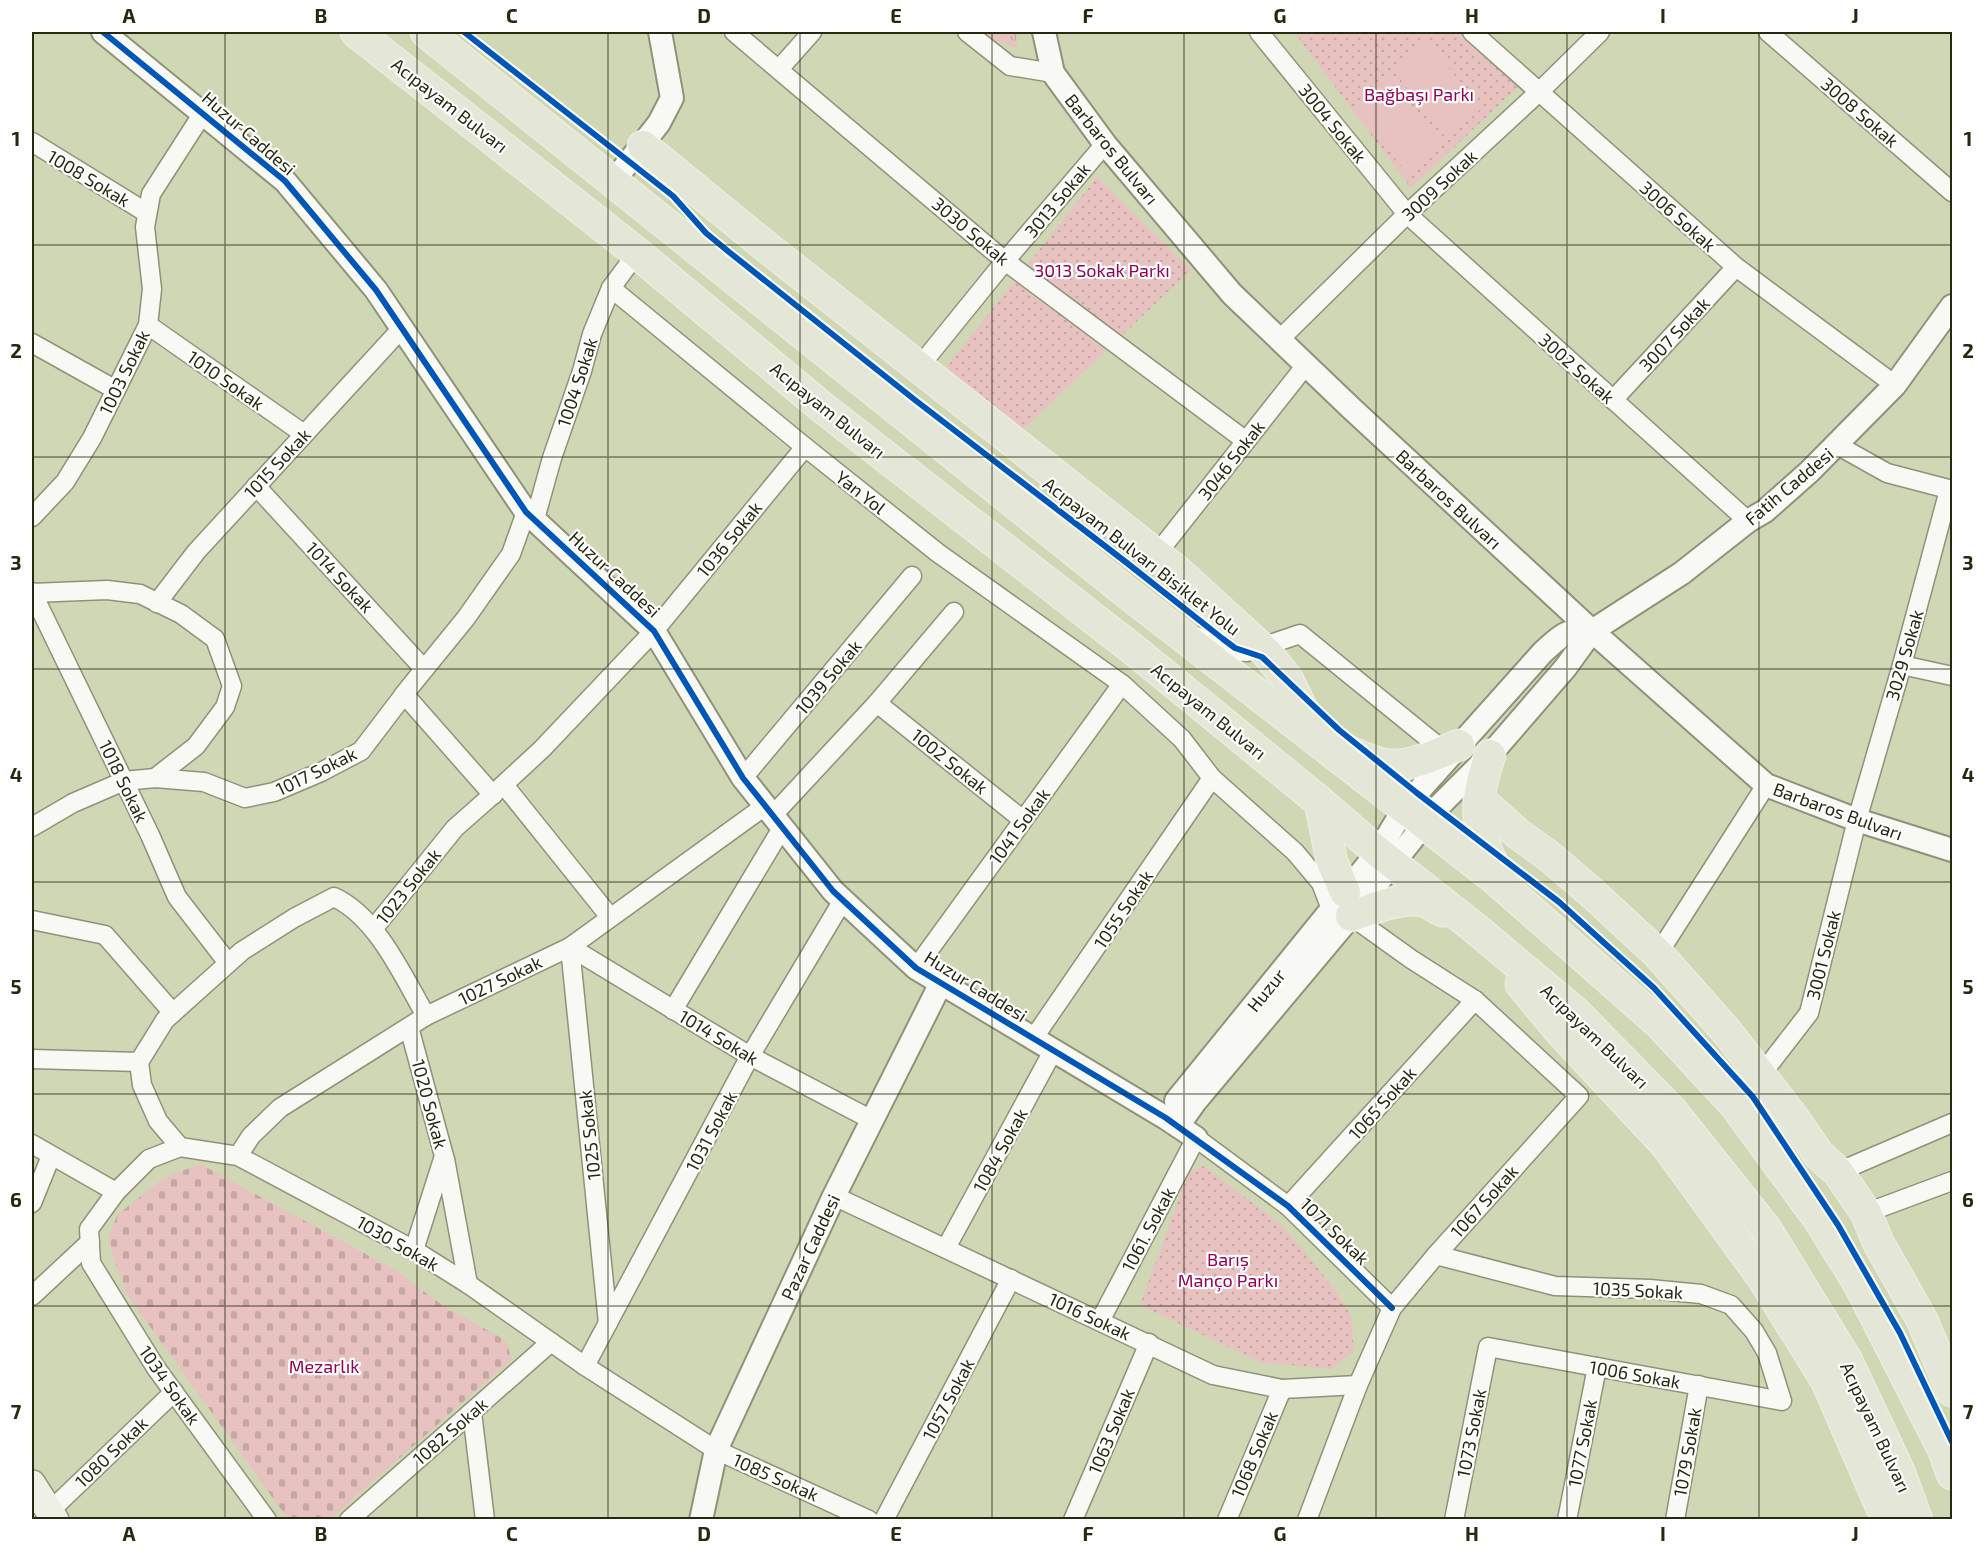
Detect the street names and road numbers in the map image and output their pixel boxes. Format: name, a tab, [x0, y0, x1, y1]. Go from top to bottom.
street label: Acıpayam Bulvarı	[388, 53, 512, 157]
street label: 3008 Sokak	[1817, 72, 1903, 152]
street label: 3004 Sokak	[1294, 79, 1372, 167]
street label: Huzur Caddesi	[198, 86, 300, 180]
street label: Barbaros Bulvarı	[1061, 89, 1163, 209]
street label: 1008 Sokak	[44, 145, 134, 211]
street label: 3009 Sokak	[1397, 145, 1481, 225]
street label: 3013 Sokak	[1019, 158, 1095, 242]
street label: 3006 Sokak	[1636, 176, 1720, 256]
street label: 3030 Sokak	[928, 192, 1014, 270]
street label: 3007 Sokak	[1634, 292, 1714, 376]
street label: 1003 Sokak	[94, 326, 154, 418]
street label: 3002 Sokak	[1535, 328, 1619, 408]
street label: 1004 Sokak	[552, 335, 602, 429]
street label: 1010 Sokak	[183, 346, 269, 414]
street label: Acıpayam Bulvarı	[766, 357, 890, 463]
street label: 3046 Sokak	[1193, 416, 1269, 504]
street label: 1015 Sokak	[239, 424, 315, 502]
street label: Fatih Caddesi	[1740, 443, 1838, 529]
street label: Barbaros Bulvarı	[1392, 445, 1506, 553]
street label: Yan Yol	[831, 466, 891, 519]
street label: Acıpayam Bulvarı Bisiklet Yolu	[1039, 472, 1245, 640]
street label: 1036 Sokak	[692, 497, 766, 581]
street label: Huzur Caddesi	[565, 526, 665, 622]
street label: 1014 Sokak	[302, 537, 378, 617]
street label: 3029 Sokak	[1880, 607, 1928, 703]
street label: 1039 Sokak	[790, 635, 866, 719]
street label: Acıpayam Bulvarı	[1147, 658, 1271, 764]
street label: 1002 Sokak	[908, 724, 992, 798]
street label: 1018 Sokak	[95, 736, 153, 826]
street label: 1017 Sokak	[272, 742, 360, 800]
street label: Barbaros Bulvarı	[1770, 777, 1906, 845]
street label: 1041 Sokak	[984, 784, 1054, 868]
street label: 1023 Sokak	[371, 844, 445, 928]
street label: 1055 Sokak	[1089, 866, 1157, 952]
street label: 3001 Sokak	[1801, 908, 1845, 1002]
street label: Huzur Caddesi	[921, 946, 1031, 1026]
street label: 1027 Sokak	[455, 950, 545, 1010]
street label: Huzur	[1242, 964, 1290, 1016]
street label: Acıpayam Bulvarı	[1537, 979, 1653, 1093]
street label: 1014 Sokak	[675, 1005, 763, 1069]
street label: 1020 Sokak	[408, 1057, 452, 1151]
street label: 1065 Sokak	[1344, 1062, 1420, 1144]
street label: 1031 Sokak	[681, 1087, 741, 1175]
street label: 1025 Sokak	[573, 1089, 605, 1181]
street label: 1084 Sokak	[968, 1104, 1032, 1196]
street label: 1067 Sokak	[1446, 1160, 1522, 1242]
street label: 1061. Sokak	[1117, 1183, 1179, 1275]
street label: Pazar Caddesi	[776, 1191, 844, 1303]
street label: 1071 Sokak	[1296, 1193, 1374, 1269]
street label: 1030 Sokak	[353, 1211, 443, 1275]
street label: 1035 Sokak	[1592, 1277, 1684, 1303]
street label: 1016 Sokak	[1045, 1287, 1135, 1345]
street label: 1034 Sokak	[135, 1341, 205, 1429]
street label: 1057 Sokak	[917, 1354, 979, 1444]
street label: 1006 Sokak	[1588, 1355, 1682, 1393]
street label: Acıpayam Bulvarı	[1836, 1358, 1916, 1496]
street label: 1063 Sokak	[1083, 1385, 1139, 1477]
street label: 1073 Sokak	[1452, 1387, 1490, 1479]
street label: 1082 Sokak	[408, 1393, 492, 1469]
street label: 1077 Sokak	[1563, 1397, 1601, 1489]
street label: 1079 Sokak	[1668, 1406, 1706, 1498]
street label: 1068 Sokak	[1226, 1407, 1282, 1501]
street label: 1080 Sokak	[70, 1412, 152, 1492]
street label: 1085 Sokak	[730, 1448, 822, 1506]

